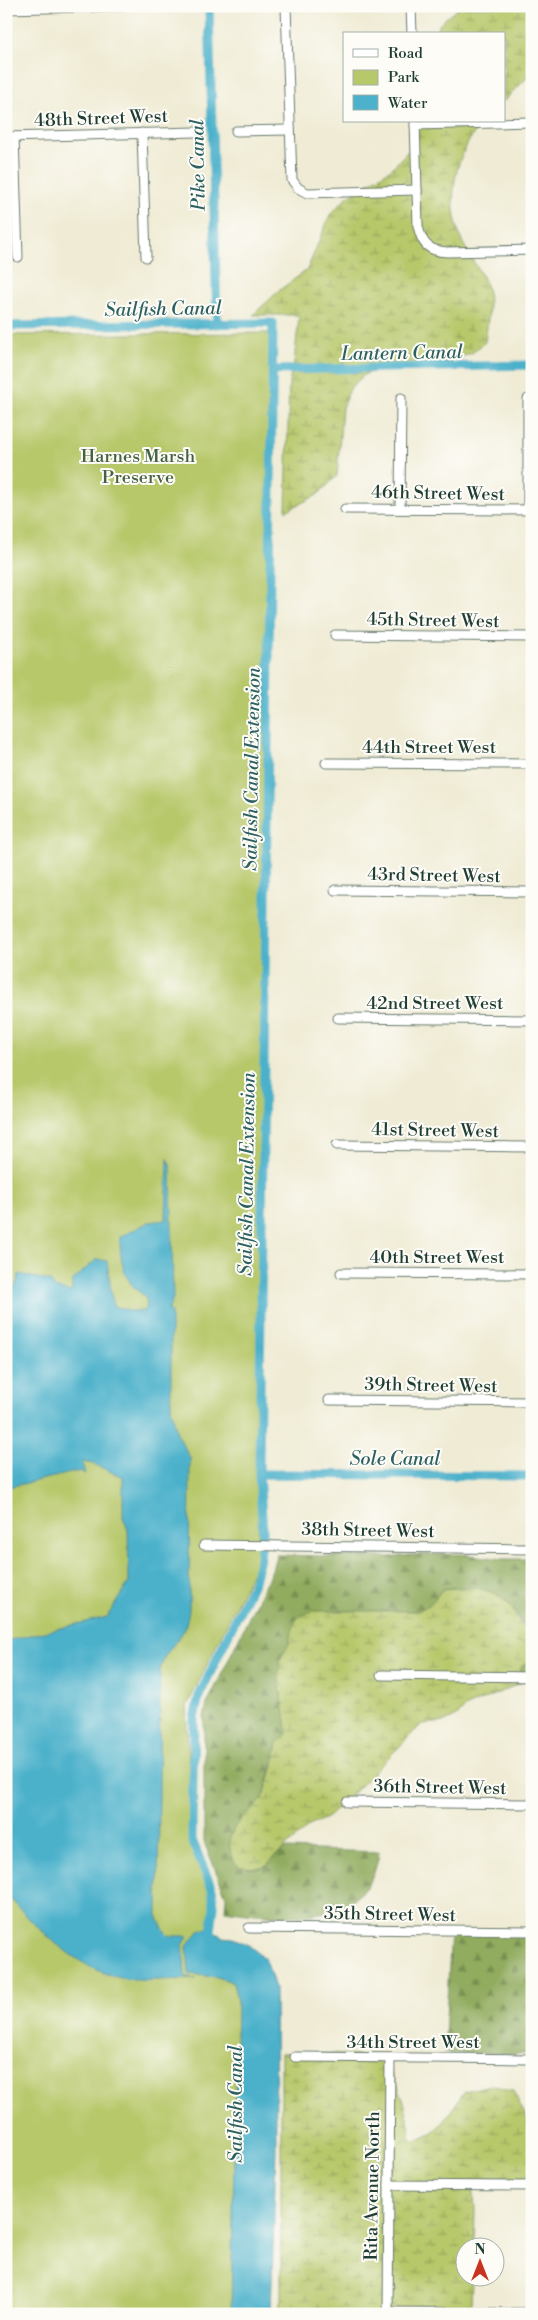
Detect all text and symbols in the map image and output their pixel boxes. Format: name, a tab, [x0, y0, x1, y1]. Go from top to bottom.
legend	[343, 32, 506, 122]
text: Road	[388, 44, 423, 63]
text: Park	[388, 68, 420, 87]
text: Water	[387, 94, 428, 113]
street label: 48th Street West	[34, 105, 169, 132]
water label: Pike Canal	[185, 119, 211, 212]
water label: Sailfish Canal	[104, 296, 222, 322]
water label: Lantern Canal	[340, 340, 463, 366]
park label: Harnes Marsh Preserve	[81, 445, 195, 489]
street label: 46th Street West	[371, 481, 506, 506]
street label: 45th Street West	[366, 608, 500, 633]
water label: Sailfish Canal Extension	[238, 667, 266, 871]
street label: 44th Street West	[362, 736, 497, 759]
street label: 43rd Street West	[367, 863, 502, 888]
street label: 42nd Street West	[367, 992, 504, 1015]
water label: Sailfish Canal Extension	[233, 1072, 261, 1276]
street label: 41st Street West	[371, 1118, 500, 1143]
street label: 40th Street West	[370, 1246, 505, 1269]
street label: 39th Street West	[364, 1373, 498, 1398]
water label: Sole Canal	[350, 1447, 440, 1471]
street label: 38th Street West	[301, 1518, 435, 1543]
street label: 36th Street West	[373, 1775, 507, 1800]
street label: 35th Street West	[324, 1902, 457, 1927]
street label: 34th Street West	[346, 2031, 480, 2054]
water label: Sailfish Canal	[224, 2045, 248, 2163]
street label: Rita Avenue North	[360, 2111, 385, 2261]
north arrow	[456, 2238, 506, 2288]
text: N	[474, 2241, 486, 2259]

